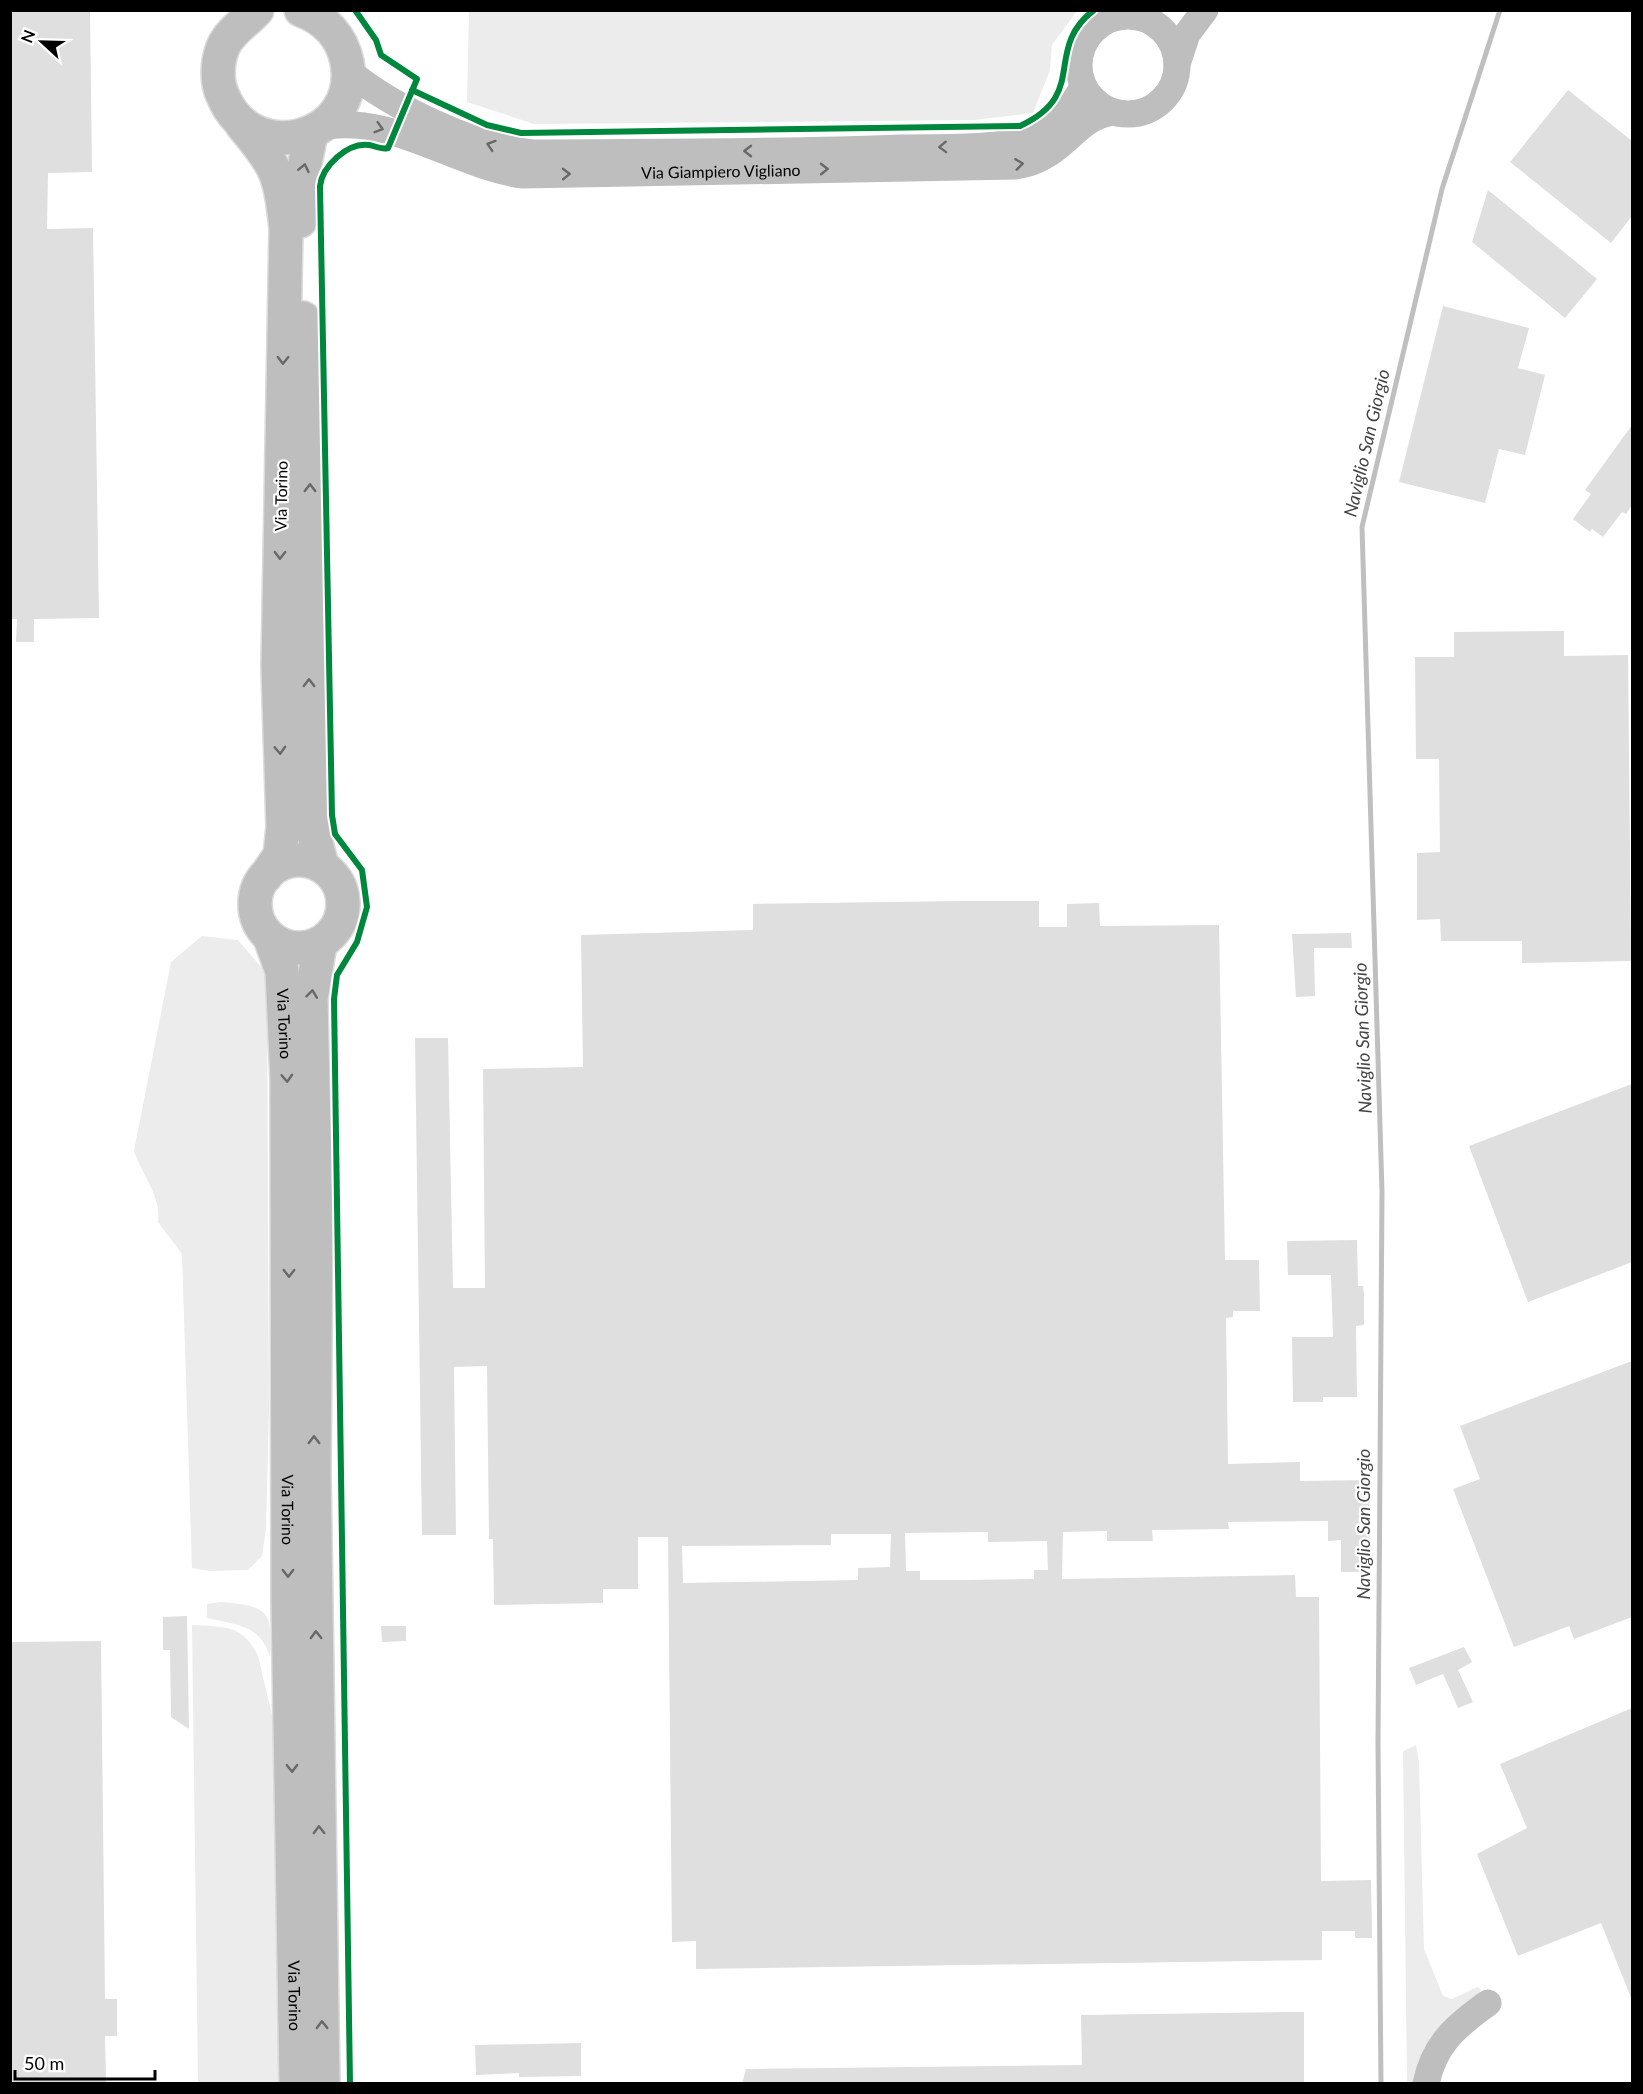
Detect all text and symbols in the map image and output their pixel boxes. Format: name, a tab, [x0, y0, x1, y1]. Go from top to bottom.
north arrow	[12, 12, 72, 72]
text: N	[17, 27, 39, 45]
one-way arrow	[373, 121, 384, 133]
one-way arrow	[486, 140, 497, 152]
one-way arrow	[938, 140, 947, 153]
one-way arrow	[743, 145, 752, 157]
one-way arrow	[1014, 159, 1023, 171]
street label: Via Giampiero Vigliano	[641, 160, 801, 182]
one-way arrow	[297, 163, 310, 173]
one-way arrow	[820, 163, 829, 175]
one-way arrow	[562, 168, 571, 180]
one-way arrow	[277, 355, 289, 364]
water label: Naviglio San Giorgio	[1338, 367, 1394, 519]
street label: Via Torino	[270, 461, 291, 531]
one-way arrow	[304, 484, 316, 493]
one-way arrow	[274, 550, 286, 559]
one-way arrow	[303, 679, 315, 688]
one-way arrow	[274, 745, 287, 754]
water label: Naviglio San Giorgio	[1348, 962, 1376, 1114]
street label: Via Torino	[274, 988, 296, 1059]
one-way arrow	[305, 989, 318, 999]
one-way arrow	[280, 1074, 293, 1083]
one-way arrow	[283, 1269, 295, 1278]
one-way arrow	[308, 1436, 320, 1445]
water label: Naviglio San Giorgio	[1352, 1449, 1374, 1599]
street label: Via Torino	[279, 1474, 298, 1545]
one-way arrow	[282, 1569, 294, 1578]
one-way arrow	[310, 1631, 322, 1640]
one-way arrow	[285, 1764, 298, 1773]
one-way arrow	[313, 1826, 325, 1835]
street label: Via Torino	[285, 1960, 305, 2031]
one-way arrow	[316, 2021, 328, 2030]
scale bar	[15, 2043, 154, 2081]
text: 50 m	[24, 2052, 64, 2074]

